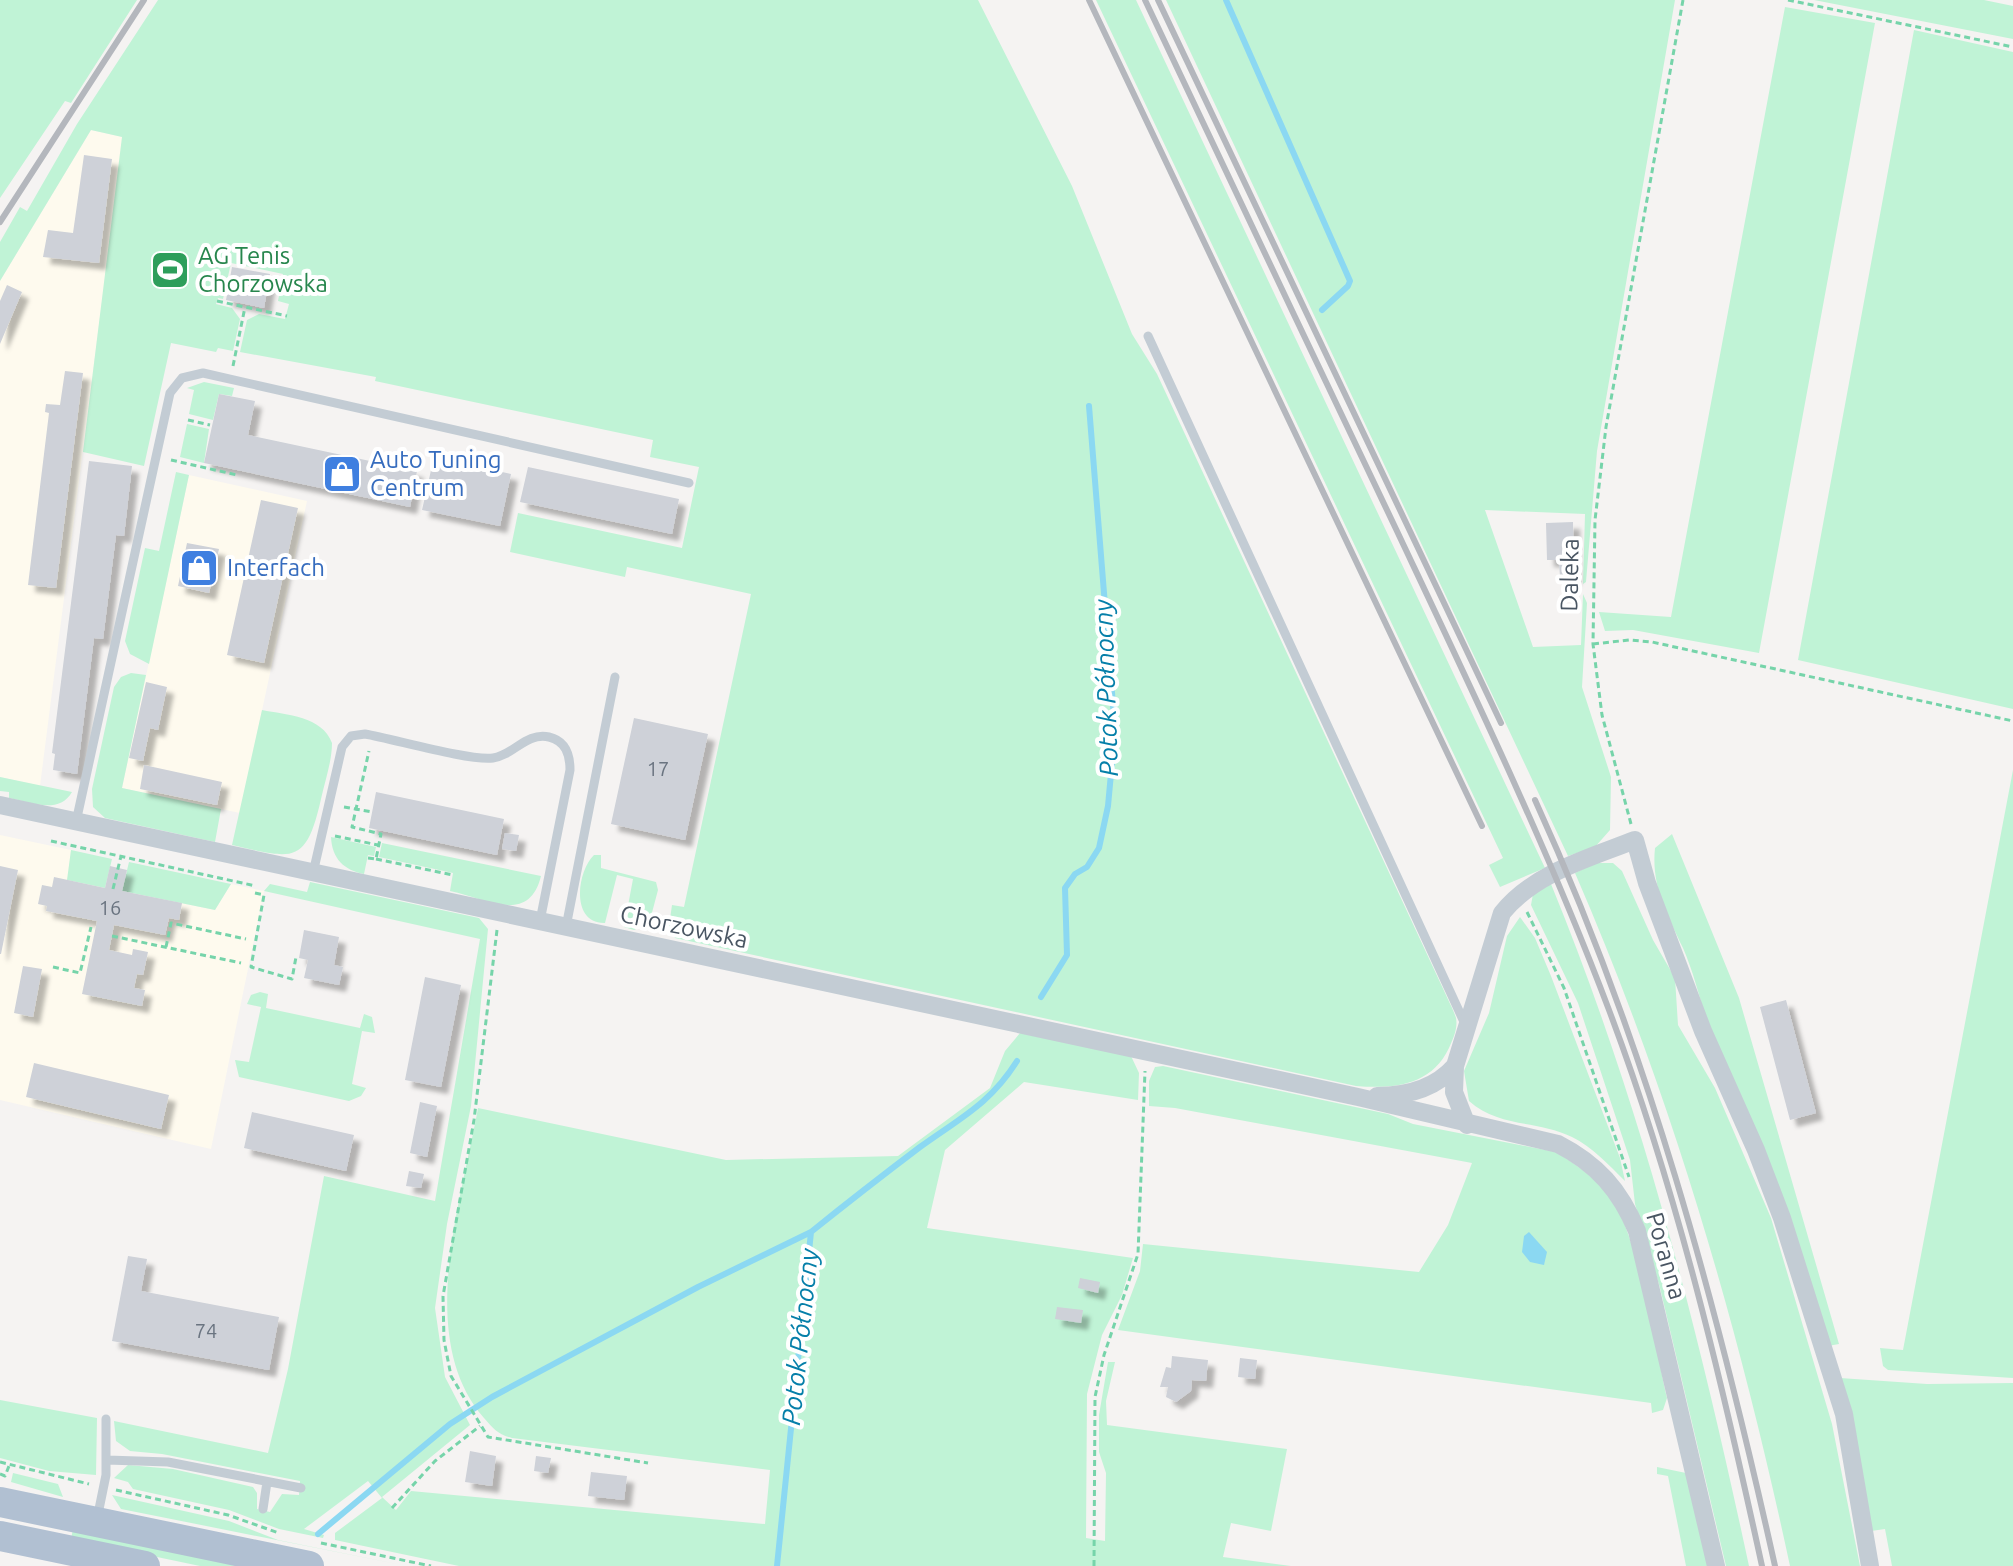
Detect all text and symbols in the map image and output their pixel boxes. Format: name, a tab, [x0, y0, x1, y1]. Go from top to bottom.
place label: AG Tenis Chorzowska	[198, 242, 328, 297]
sports icon: AG Tenis Chorzowska	[149, 249, 191, 291]
place label: Auto Tuning Centrum	[370, 446, 502, 501]
shop icon: Auto Tuning Centrum	[321, 453, 363, 495]
street label: Daleka	[1555, 538, 1584, 612]
shop icon: Interfach	[178, 547, 220, 589]
place label: Interfach	[227, 554, 325, 581]
water label: Potok Północny	[1088, 598, 1123, 777]
house number: 17	[647, 757, 669, 780]
house number: 16	[99, 896, 121, 919]
street label: Chorzowska	[618, 900, 750, 953]
street label: Poranna	[1641, 1209, 1692, 1302]
water label: Potok Północny	[776, 1247, 823, 1427]
house number: 74	[195, 1319, 217, 1342]

